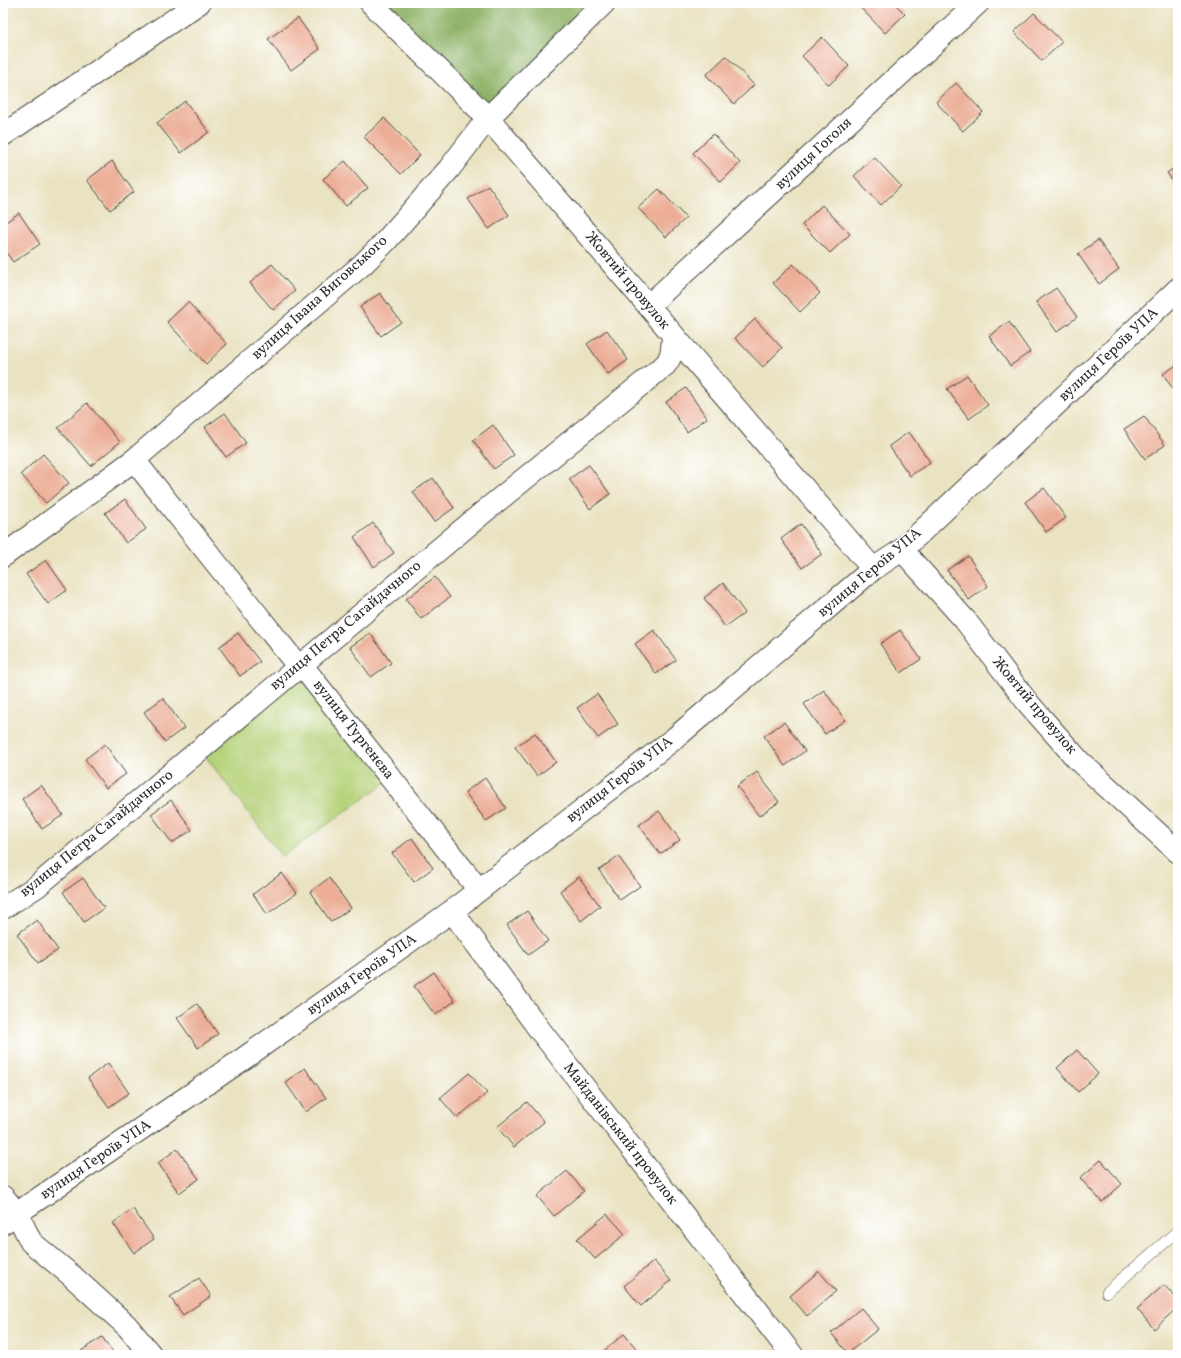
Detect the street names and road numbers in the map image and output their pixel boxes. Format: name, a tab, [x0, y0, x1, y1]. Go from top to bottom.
street label: вулиця Гоголя	[771, 113, 857, 195]
street label: Жовтий провулок	[580, 228, 674, 334]
street label: вулиця Івана Виговського	[247, 231, 393, 365]
street label: вулиця Героїв УПА	[1054, 303, 1164, 407]
street label: вулиця Героїв УПА	[814, 523, 927, 623]
street label: вулиця Петра Сагайдачного	[266, 556, 426, 696]
street label: Жовтий провулок	[987, 653, 1081, 759]
street label: вулиця Тургенєва	[307, 676, 399, 784]
street label: вулиця Героїв УПА	[562, 732, 678, 828]
street label: вулиця Петра Сагайдачного	[16, 765, 178, 903]
street label: вулиця Героїв УПА	[303, 929, 422, 1021]
street label: Майданівський провулок	[558, 1059, 682, 1209]
street label: вулиця Героїв УПА	[36, 1115, 156, 1205]

